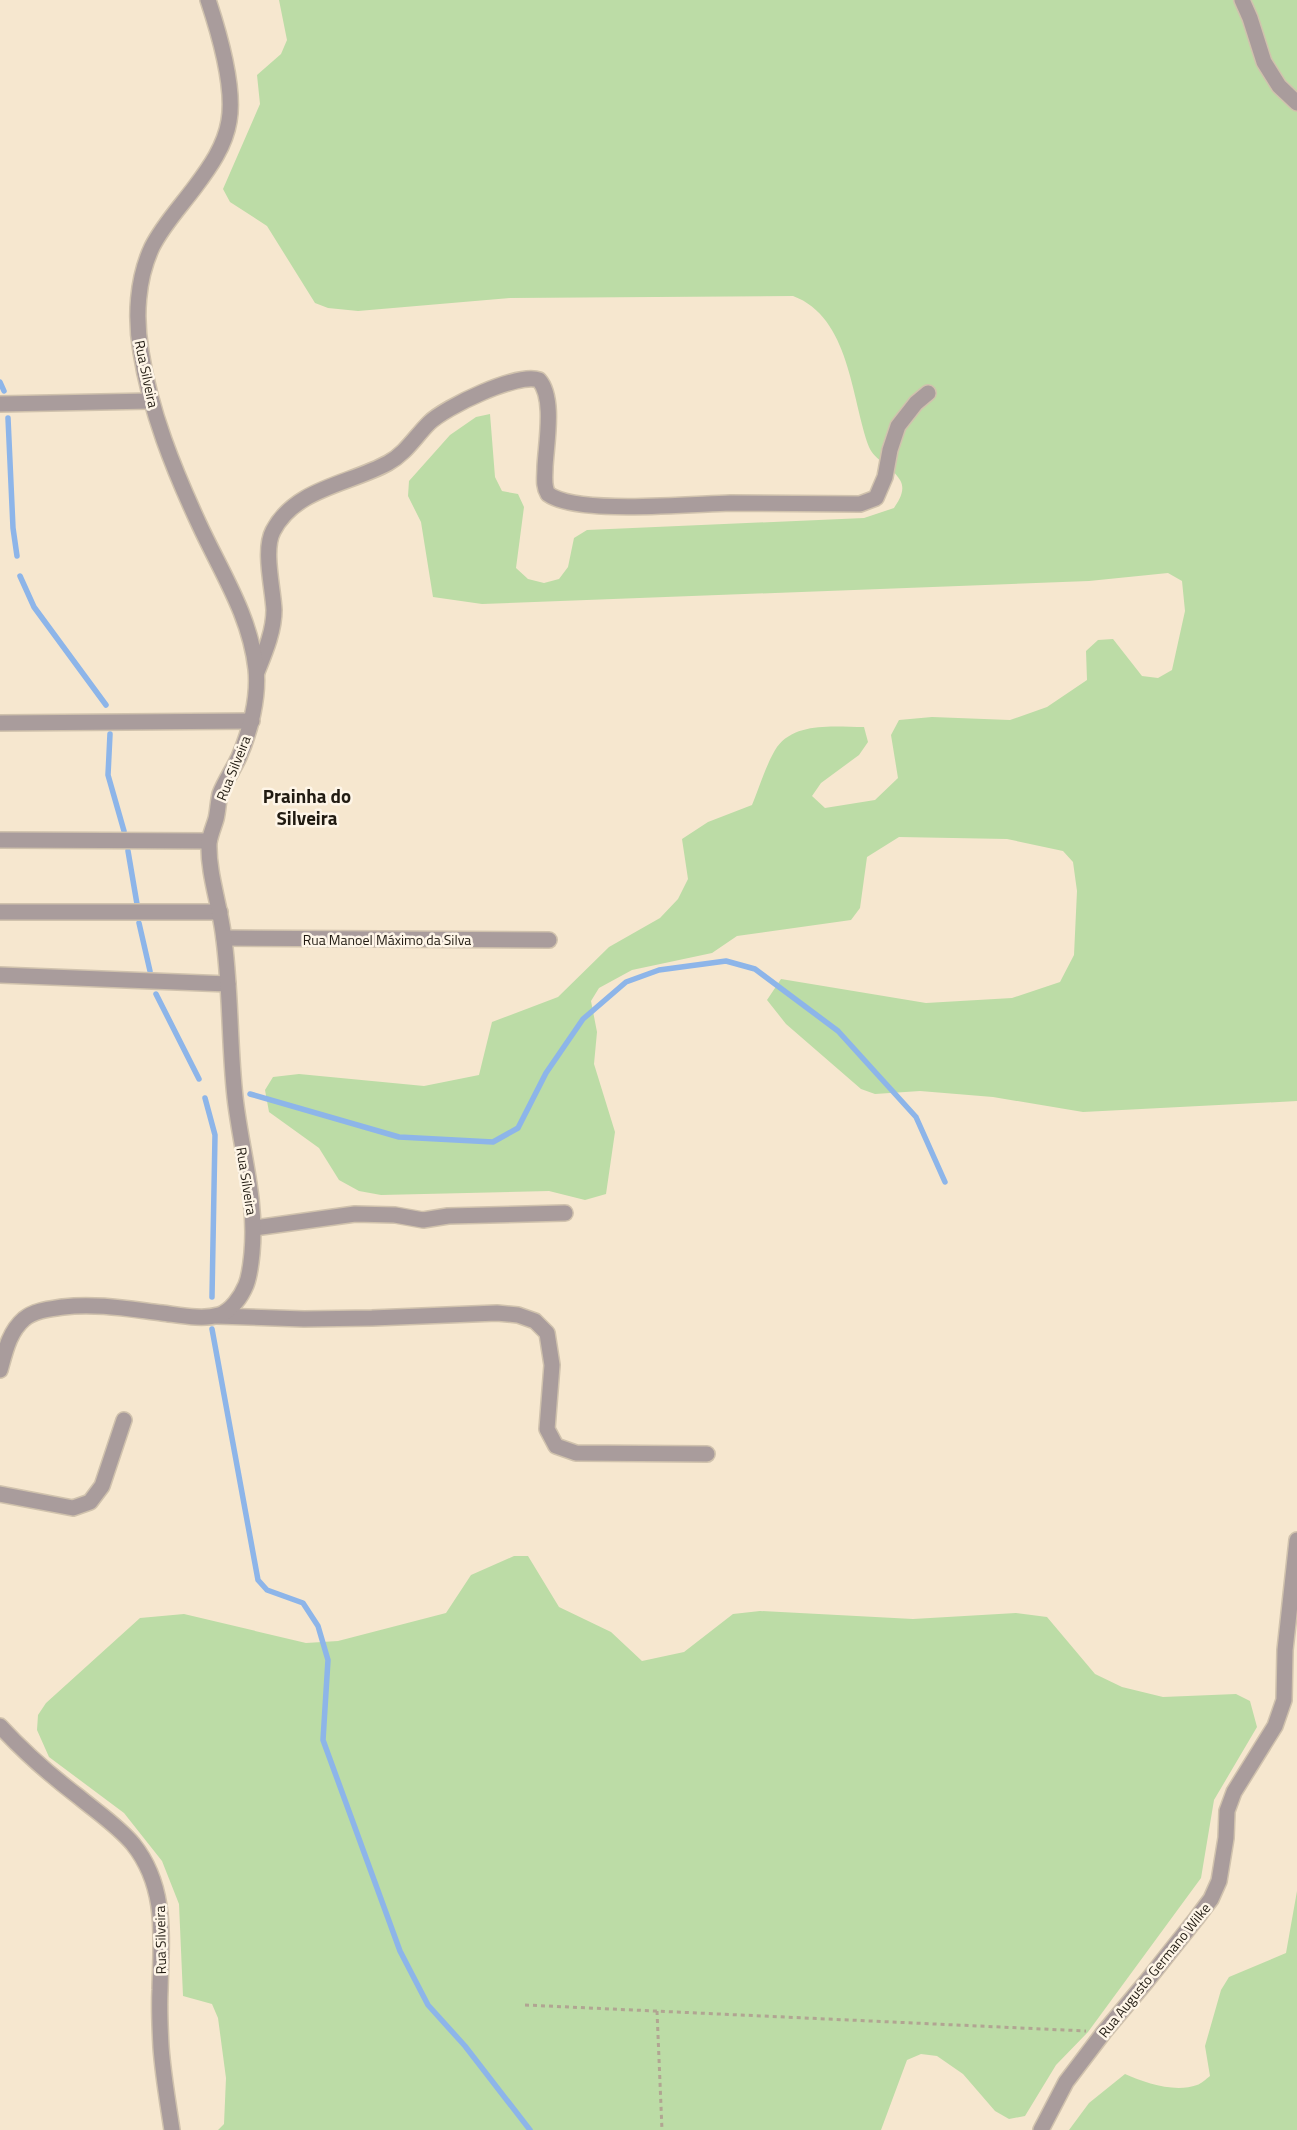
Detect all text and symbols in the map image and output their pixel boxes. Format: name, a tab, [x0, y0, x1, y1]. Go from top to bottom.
street label: Rua Silveira	[130, 338, 164, 410]
street label: Rua Silveira	[210, 732, 256, 804]
district label: Prainha do Silveira	[263, 781, 351, 832]
street label: Rua Manoel Máximo da Silva	[303, 929, 471, 950]
street label: Rua Silveira	[231, 1145, 263, 1217]
street label: Rua Augusto Germano Wilke	[1093, 1898, 1215, 2042]
street label: Rua Silveira	[149, 1906, 171, 1974]

